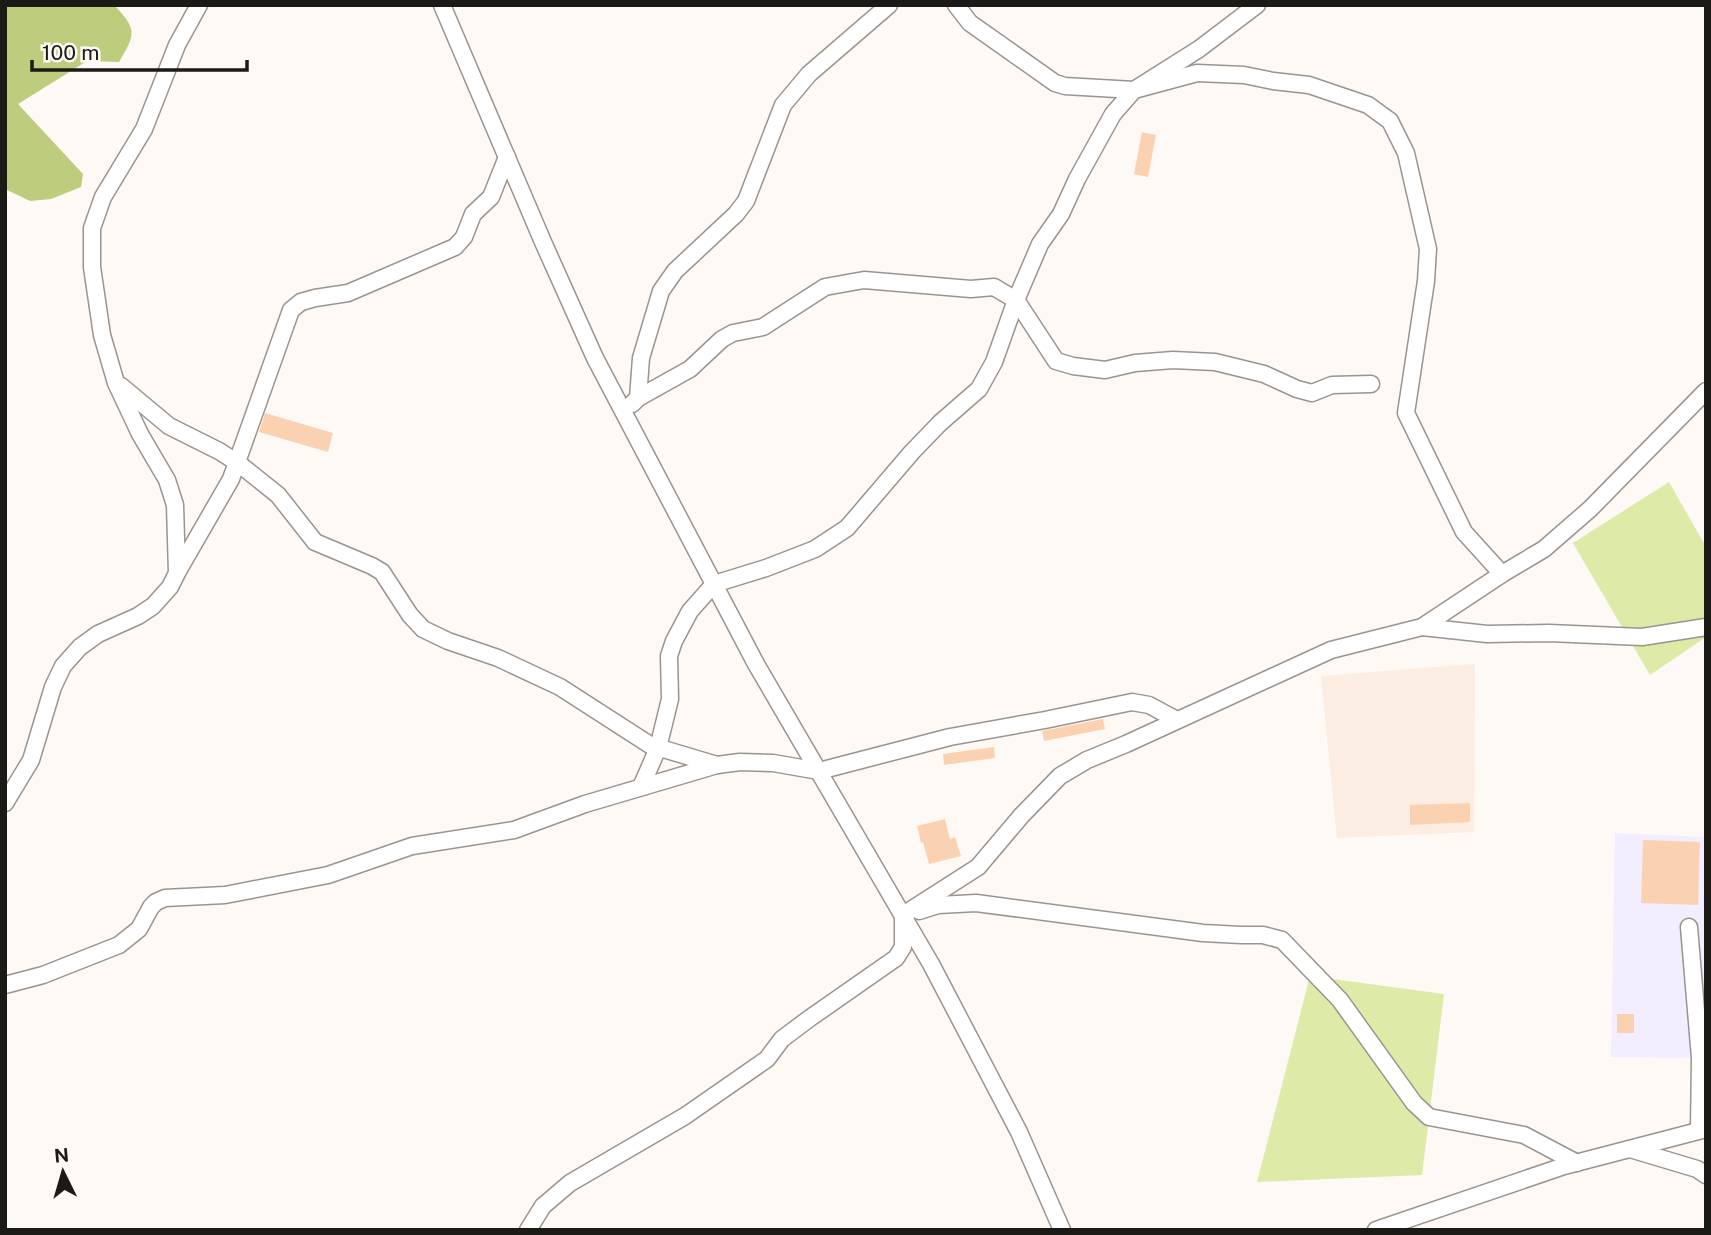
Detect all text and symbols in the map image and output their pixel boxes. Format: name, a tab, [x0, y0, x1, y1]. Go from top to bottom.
scale bar	[32, 28, 247, 72]
text: 100 m	[42, 40, 99, 65]
north arrow	[28, 1137, 98, 1207]
text: N	[53, 1143, 70, 1167]

